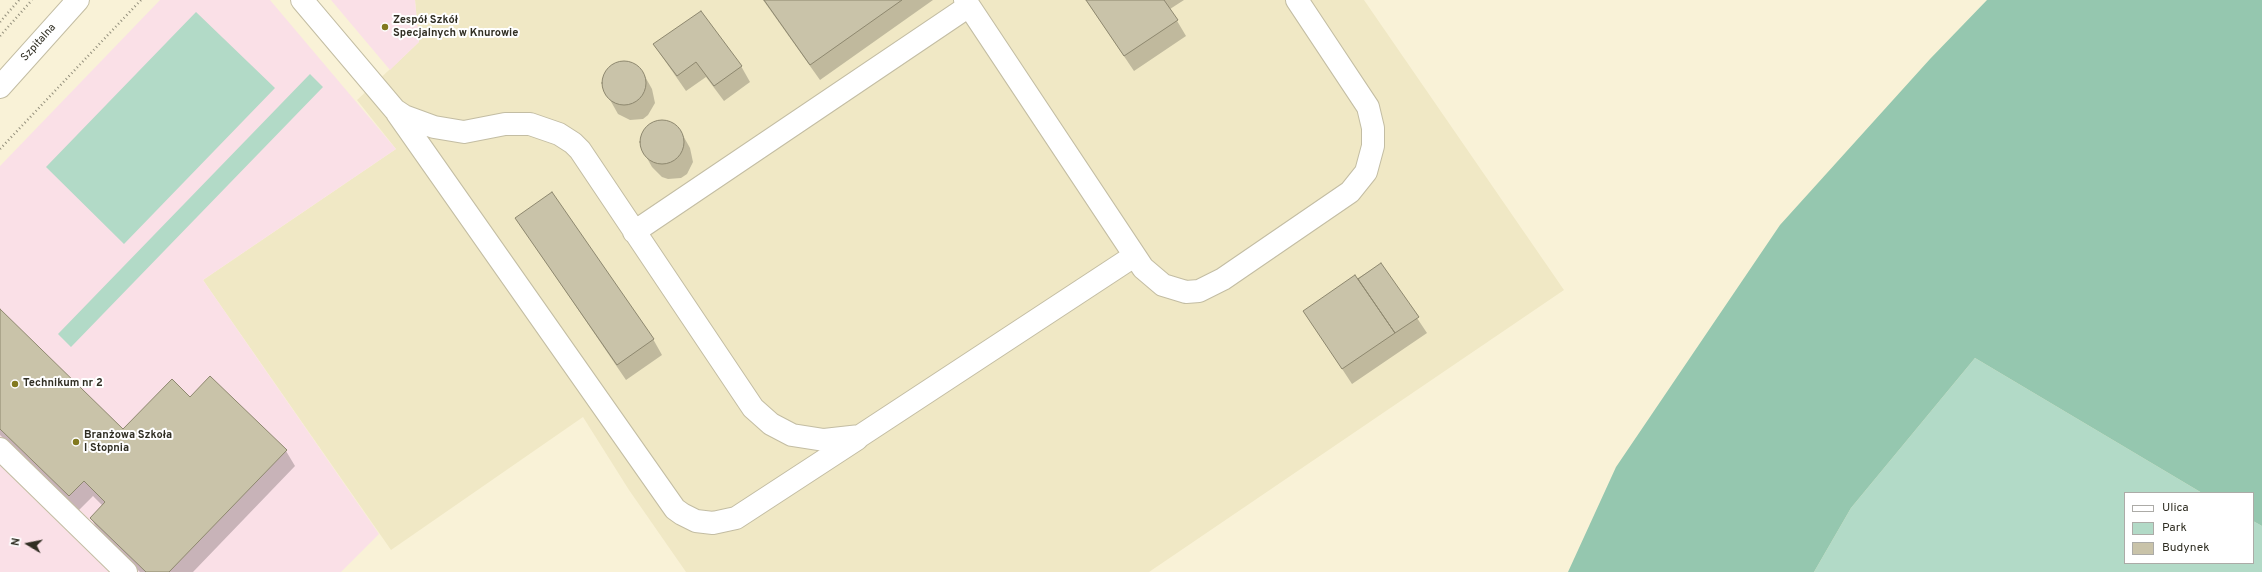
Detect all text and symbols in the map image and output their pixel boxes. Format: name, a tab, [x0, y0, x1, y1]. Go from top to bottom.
place label: Zespół Szkół Specjalnych w Knurowie	[393, 14, 518, 40]
street label: Szpitalna	[19, 22, 59, 64]
marker: Zespół Szkół Specjalnych w Knurowie	[380, 22, 390, 32]
place label: Technikum nr 2	[23, 377, 103, 391]
marker: Technikum nr 2	[10, 379, 20, 389]
place label: Branżowa Szkoła I Stopnia	[84, 429, 172, 455]
marker: Branżowa Szkoła I Stopnia	[71, 437, 81, 447]
legend	[2124, 492, 2254, 564]
text: Ulica	[2162, 500, 2189, 516]
text: Park	[2162, 520, 2187, 536]
north arrow	[8, 524, 48, 564]
text: N	[9, 537, 24, 547]
text: Budynek	[2162, 540, 2210, 556]

